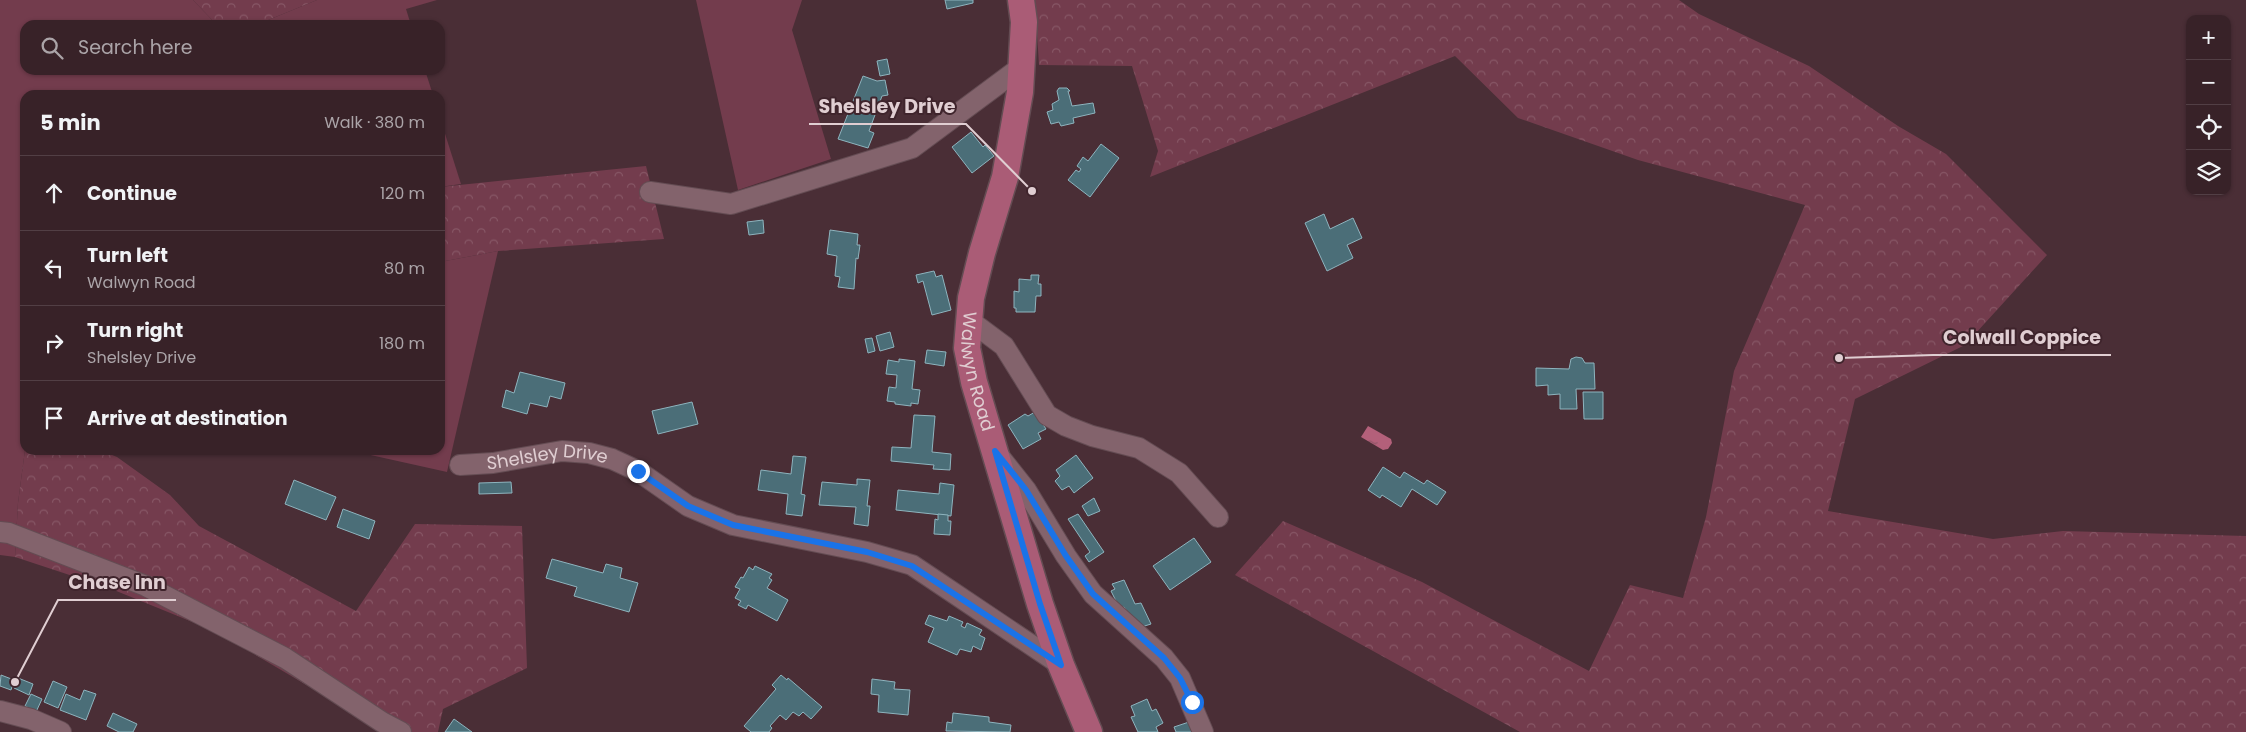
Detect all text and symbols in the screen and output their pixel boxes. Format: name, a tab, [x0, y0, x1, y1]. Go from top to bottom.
map controls	[2186, 15, 2231, 195]
button: +	[2186, 15, 2231, 60]
search box	[20, 20, 445, 75]
icon: search	[38, 34, 66, 62]
text: Search here	[78, 34, 192, 61]
button: −	[2186, 60, 2231, 105]
callout: Shelsley Drive	[809, 90, 966, 124]
text: Shelsley Drive	[819, 93, 956, 120]
button: locate	[2186, 105, 2231, 150]
text: 5 min	[40, 108, 101, 137]
text: Walk · 380 m	[324, 111, 425, 134]
button: layers	[2186, 150, 2231, 195]
icon: ahead	[40, 179, 68, 207]
text: Continue	[87, 180, 177, 207]
text: 120 m	[380, 182, 425, 205]
text: Turn left	[87, 242, 168, 269]
icon: left	[40, 254, 68, 282]
text: 80 m	[384, 257, 425, 280]
text: Walwyn Road	[87, 271, 196, 294]
street label: Walwyn Road	[955, 311, 1001, 434]
text: Turn right	[87, 317, 183, 344]
callout: Colwall Coppice	[1933, 321, 2111, 355]
text: Colwall Coppice	[1943, 324, 2101, 351]
icon: right	[40, 329, 68, 357]
text: 180 m	[379, 332, 425, 355]
text: Shelsley Drive	[87, 346, 196, 369]
icon: arrive	[40, 404, 68, 432]
text: Arrive at destination	[87, 405, 288, 432]
street label: Shelsley Drive	[486, 438, 611, 475]
route end	[627, 460, 650, 483]
callout: Chase Inn	[58, 566, 176, 600]
text: Chase Inn	[68, 569, 166, 596]
route start	[1181, 691, 1204, 714]

